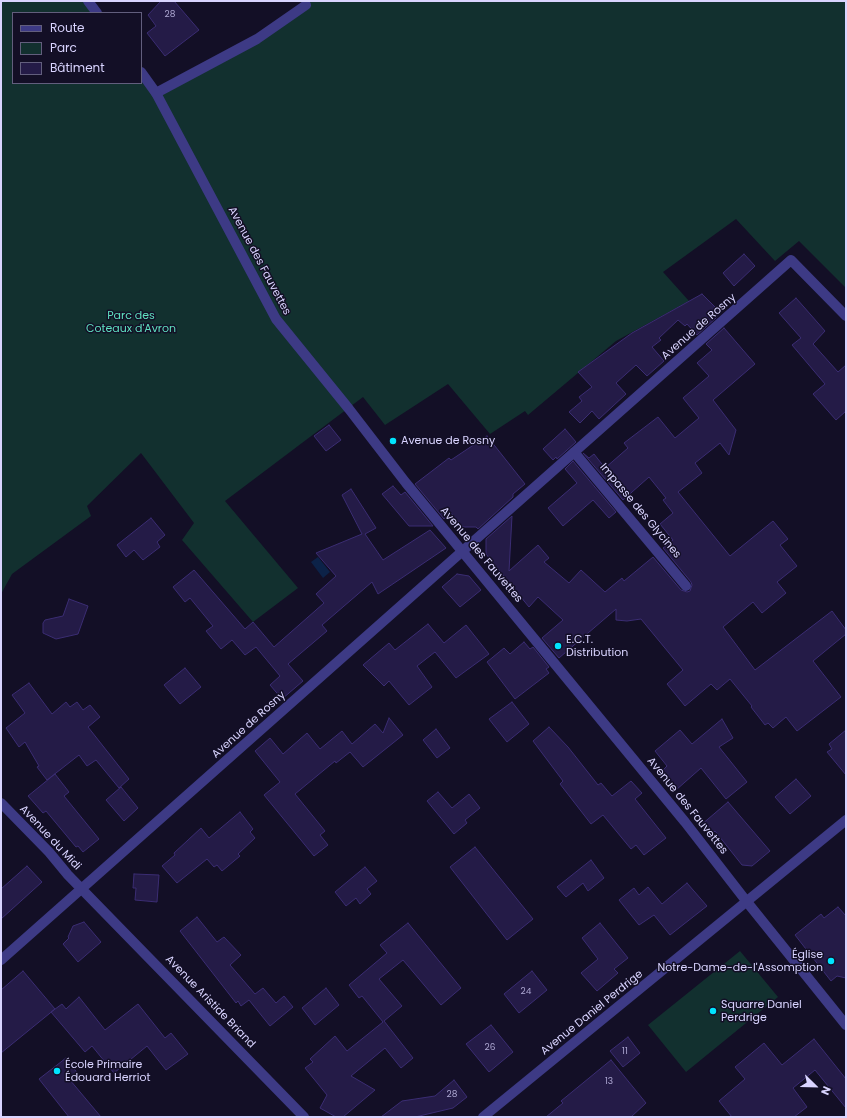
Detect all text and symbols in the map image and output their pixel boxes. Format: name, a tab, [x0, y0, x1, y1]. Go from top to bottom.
house number: 28	[165, 10, 175, 20]
legend	[12, 12, 142, 84]
text: Route	[50, 19, 84, 36]
text: Parc	[50, 39, 77, 56]
text: Bâtiment	[50, 59, 105, 76]
street label: Avenue des Fauvettes	[225, 205, 293, 317]
street label: Avenue de Rosny	[659, 291, 739, 363]
park label: Parc des Coteaux d'Avron	[86, 309, 176, 335]
place label: Avenue de Rosny	[401, 434, 495, 448]
marker: Avenue de Rosny	[388, 436, 398, 446]
street label: Impasse des Glycines	[597, 461, 683, 561]
street label: Avenue des Fauvettes	[437, 505, 525, 605]
place label: E.C.T. Distribution	[566, 633, 628, 659]
marker: E.C.T. Distribution	[553, 641, 563, 651]
street label: Avenue de Rosny	[210, 689, 288, 761]
street label: Avenue des Fauvettes	[644, 755, 730, 857]
street label: Avenue du Midi	[17, 803, 83, 873]
place label: Église Notre-Dame-de-l'Assomption	[658, 948, 823, 974]
street label: Avenue Aristide Briand	[162, 953, 258, 1051]
marker: Église Notre-Dame-de-l'Assomption	[826, 956, 836, 966]
street label: Avenue Daniel Perdrige	[538, 968, 646, 1058]
house number: 24	[521, 987, 531, 997]
place label: Squarre Daniel Perdrige	[721, 998, 802, 1024]
marker: Squarre Daniel Perdrige	[708, 1006, 718, 1016]
house number: 26	[485, 1043, 495, 1053]
house number: 11	[622, 1047, 628, 1057]
place label: École Primaire Édouard Herriot	[65, 1058, 150, 1084]
marker: École Primaire Édouard Herriot	[52, 1066, 62, 1076]
north arrow	[795, 1066, 835, 1106]
house number: 13	[605, 1077, 613, 1087]
text: N	[817, 1084, 835, 1098]
house number: 28	[447, 1090, 457, 1100]

